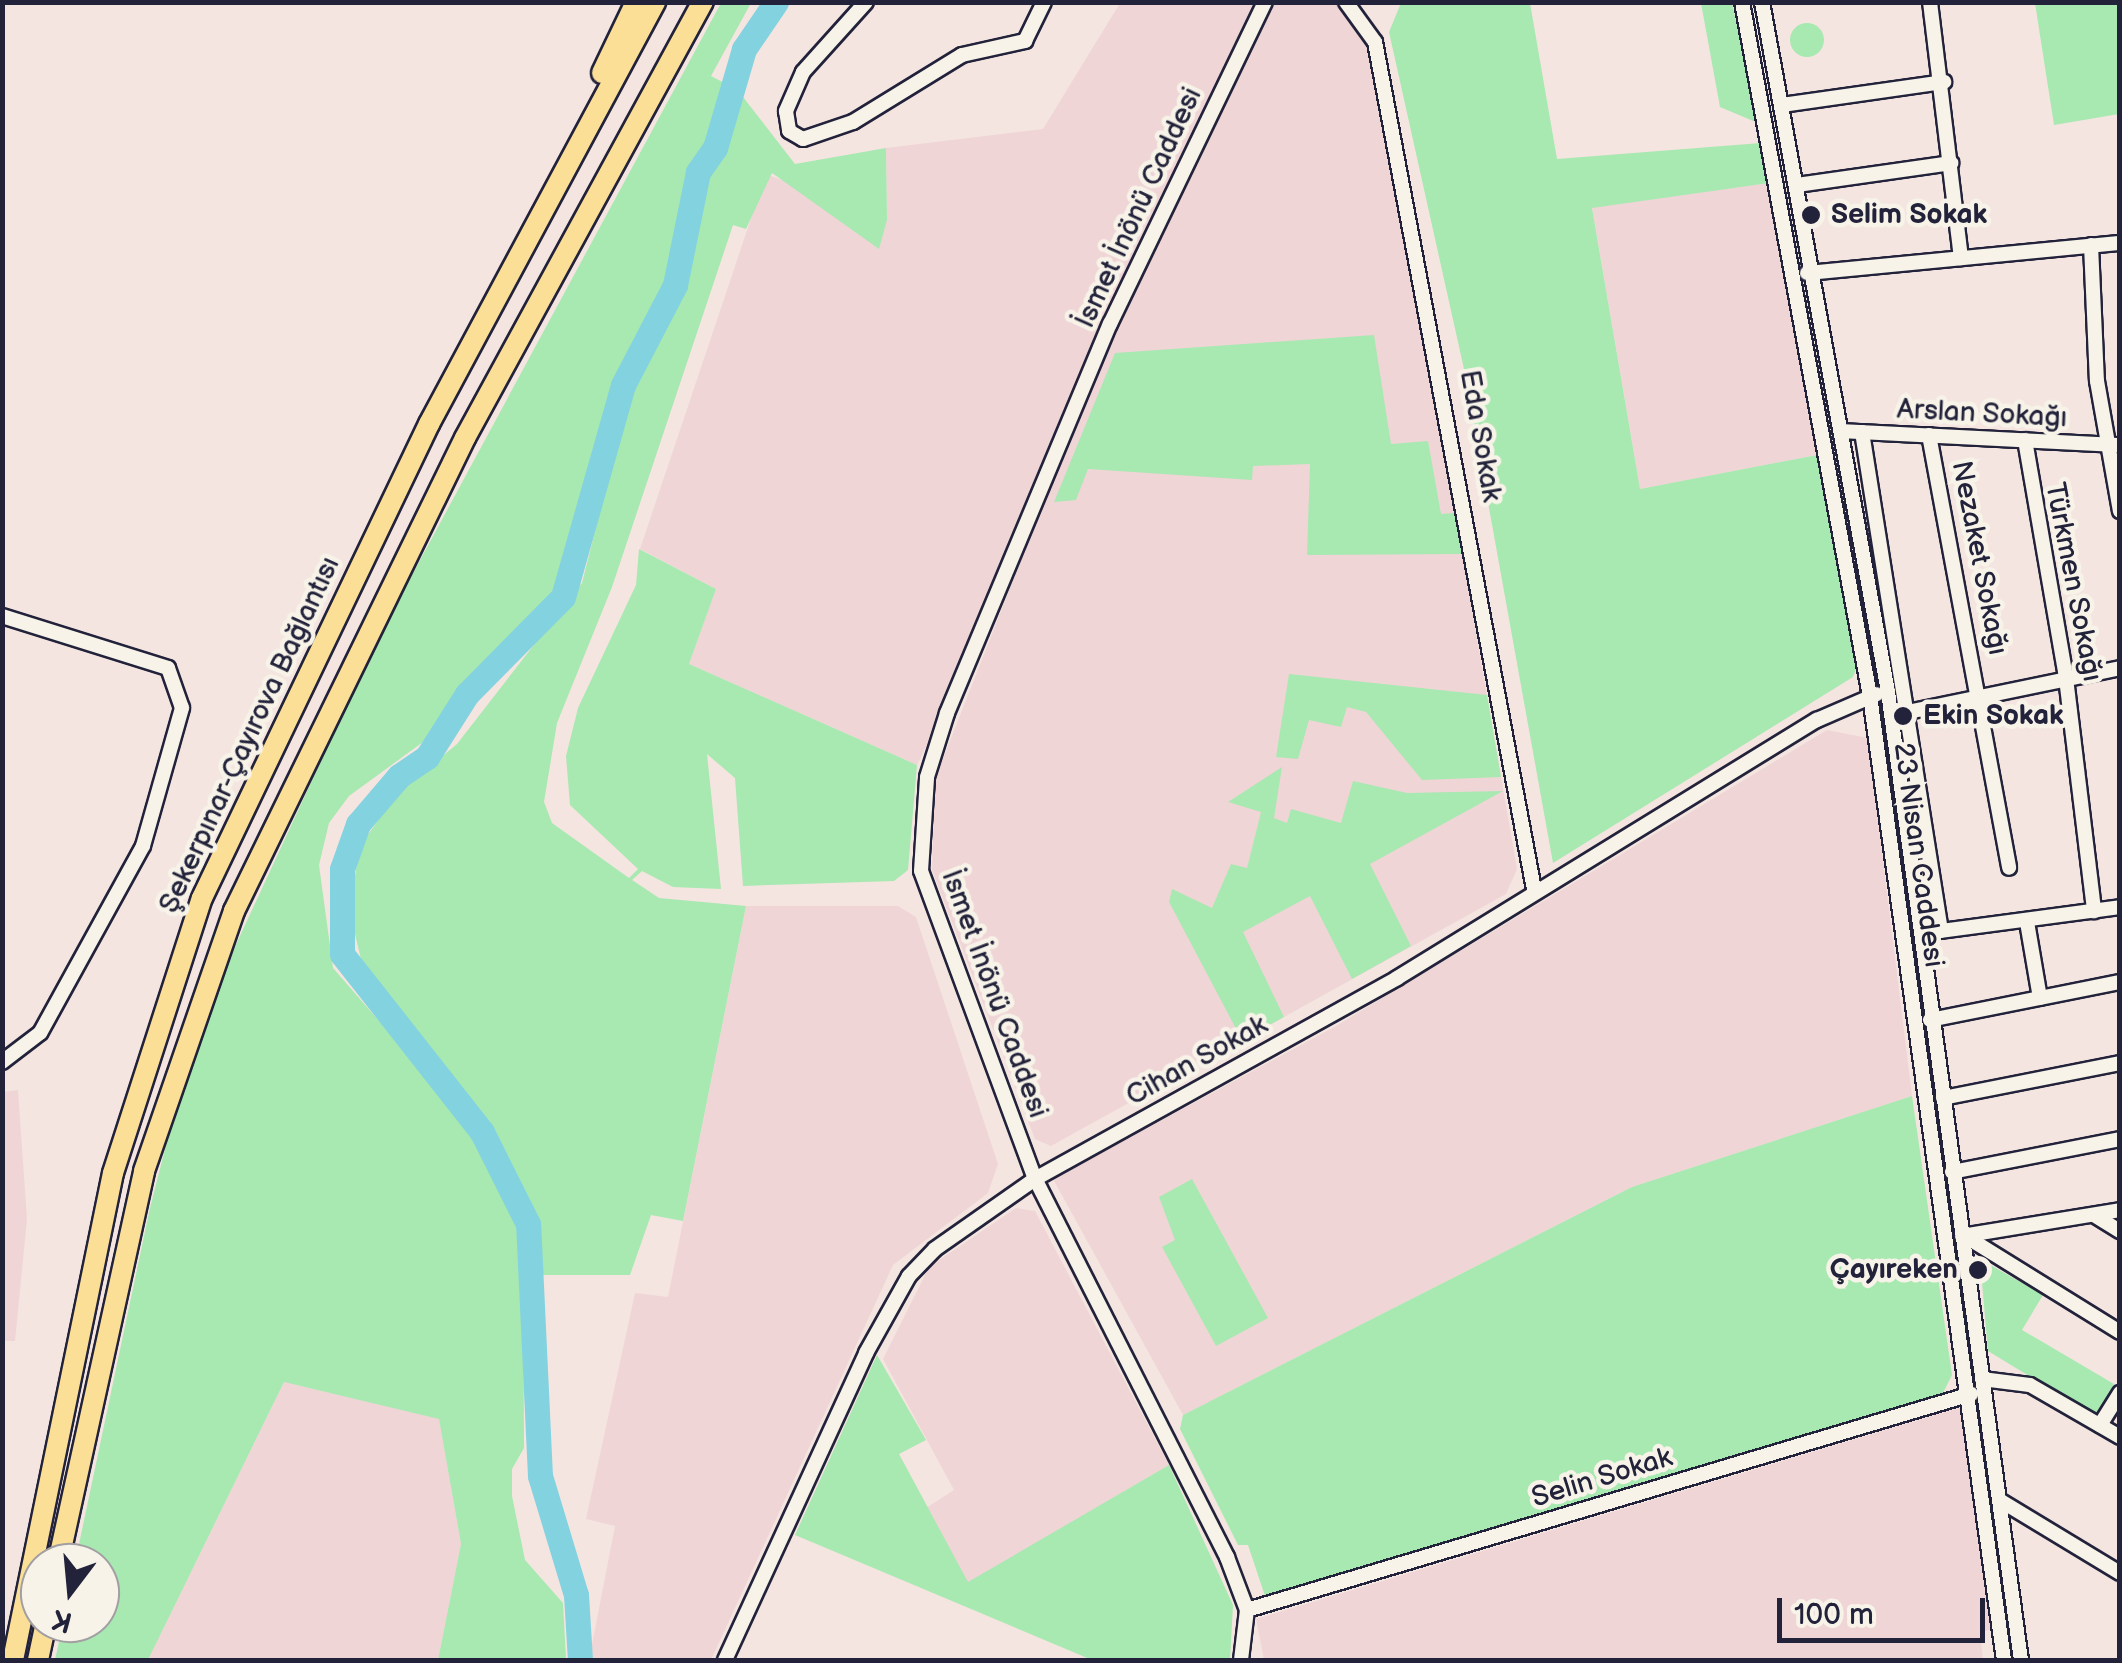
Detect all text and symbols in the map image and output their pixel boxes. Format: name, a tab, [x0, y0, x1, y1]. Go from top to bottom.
street label: İsmet İnönü Caddesi	[1069, 82, 1209, 334]
place label: Selim Sokak	[1831, 198, 1987, 232]
marker: Selim Sokak	[1800, 204, 1822, 226]
street label: Eda Sokak	[1452, 367, 1508, 505]
street label: Arslan Sokağı	[1896, 393, 2068, 435]
street label: Nezaket Sokağı	[1944, 458, 2014, 658]
street label: Türkmen Sokağı	[2037, 480, 2109, 684]
street label: Şekerpınar-Çayırova Bağlantısı	[153, 552, 347, 918]
place label: Ekin Sokak	[1923, 699, 2064, 733]
marker: Ekin Sokak	[1892, 705, 1914, 727]
street label: 23 Nisan Caddesi	[1886, 741, 1950, 969]
street label: İsmet İnönü Caddesi	[934, 865, 1054, 1123]
street label: Cihan Sokak	[1120, 1008, 1274, 1114]
place label: Çayıreken	[1830, 1253, 1958, 1287]
marker: Çayıreken	[1967, 1259, 1989, 1281]
street label: Selin Sokak	[1528, 1441, 1676, 1515]
north arrow	[20, 1543, 120, 1643]
scale bar	[1782, 1578, 1990, 1640]
text: 100 m	[1794, 1597, 1874, 1633]
text: K	[48, 1602, 76, 1639]

